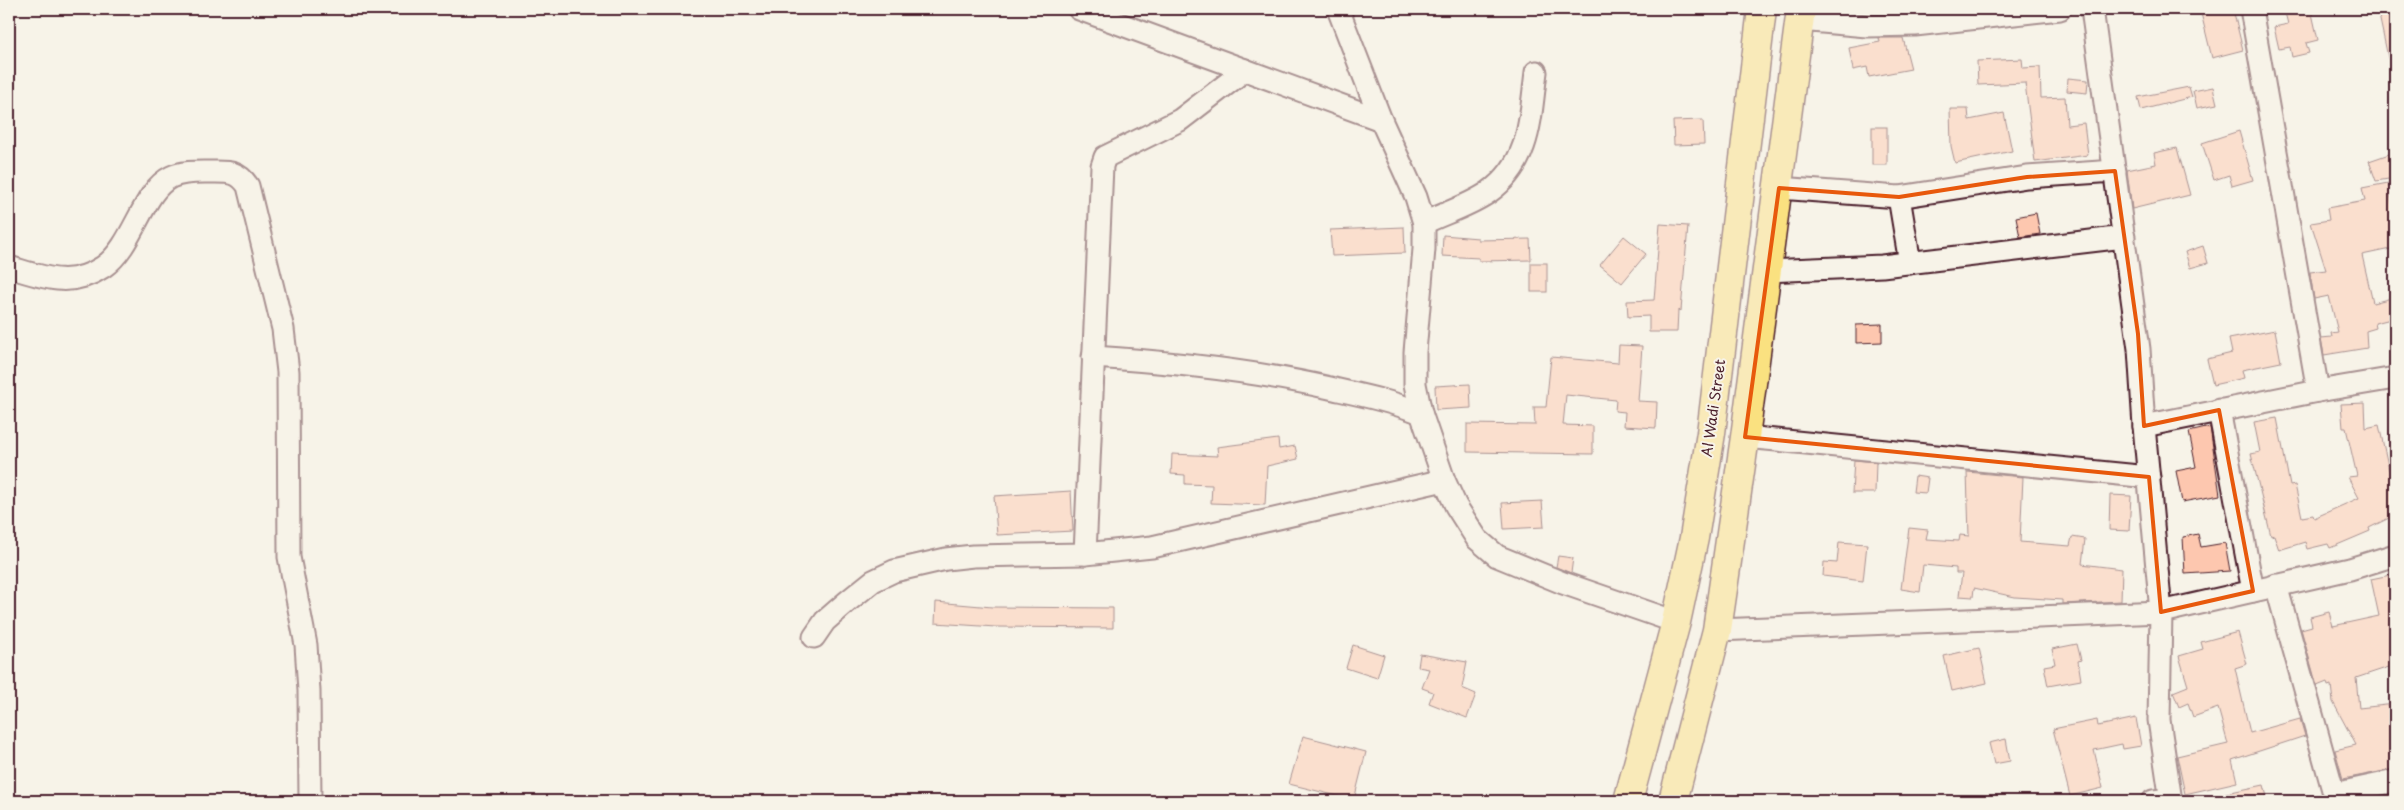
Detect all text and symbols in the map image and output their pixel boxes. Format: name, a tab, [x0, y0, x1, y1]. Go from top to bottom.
street label: Al Wadi Street	[1696, 358, 1730, 458]

